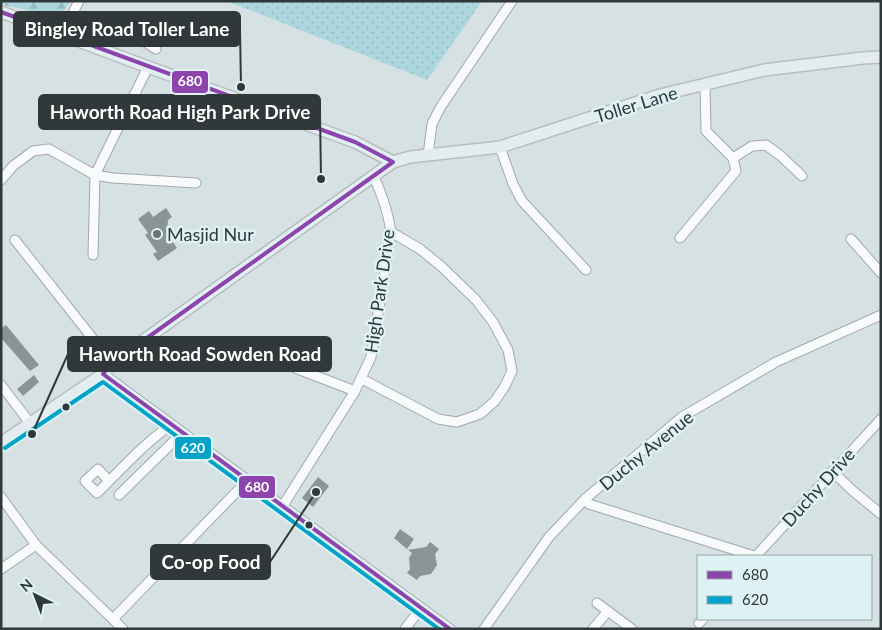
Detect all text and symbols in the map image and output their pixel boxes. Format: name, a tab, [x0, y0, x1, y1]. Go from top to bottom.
callout: Bingley Road Toller Lane	[14, 12, 240, 46]
text: Bingley Road Toller Lane	[25, 17, 229, 40]
line badge: 680	[171, 70, 209, 94]
text: 680	[178, 72, 202, 89]
street label: Toller Lane	[592, 81, 680, 127]
callout: Haworth Road High Park Drive	[39, 95, 320, 129]
text: Haworth Road High Park Drive	[50, 100, 310, 123]
place label: Masjid Nur	[167, 223, 254, 245]
marker: Masjid Nur	[151, 228, 163, 240]
street label: High Park Drive	[359, 228, 399, 354]
callout: Haworth Road Sowden Road	[68, 337, 331, 371]
text: Haworth Road Sowden Road	[79, 342, 321, 365]
unlabelled marker	[61, 402, 71, 412]
street label: Duchy Avenue	[595, 405, 697, 495]
line badge: 620	[174, 436, 212, 460]
text: 620	[181, 439, 205, 456]
street label: Duchy Drive	[777, 443, 859, 531]
line badge: 680	[238, 475, 276, 499]
text: 680	[245, 478, 269, 495]
unlabelled marker	[304, 520, 314, 530]
callout: Co-op Food	[151, 545, 270, 579]
text: Co-op Food	[161, 550, 261, 573]
legend	[697, 555, 872, 620]
text: 680	[742, 565, 768, 583]
north arrow	[10, 570, 60, 620]
text: N	[16, 575, 36, 595]
text: 620	[742, 590, 768, 608]

